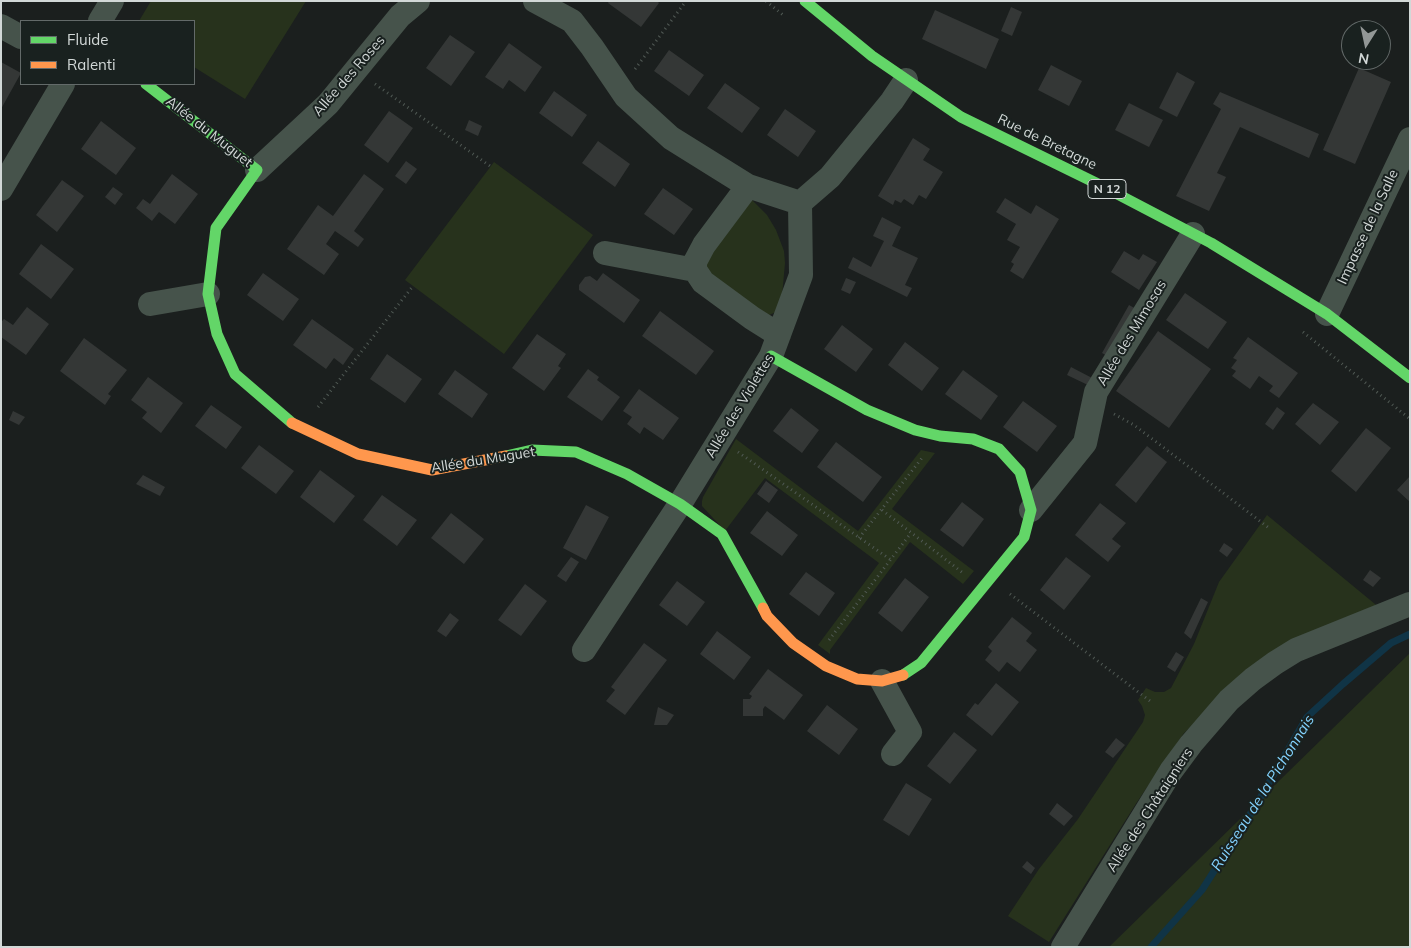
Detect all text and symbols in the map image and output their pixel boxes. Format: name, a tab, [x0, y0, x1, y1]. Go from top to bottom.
legend	[20, 20, 195, 85]
north arrow	[1341, 20, 1391, 70]
text: Fluide	[67, 30, 108, 49]
street label: Allée des Roses	[309, 32, 389, 120]
text: N	[1357, 49, 1370, 69]
text: Ralenti	[67, 55, 116, 74]
street label: Allée du Muguet	[162, 93, 256, 171]
street label: Rue de Bretagne	[995, 111, 1099, 173]
street label: Impasse de la Salle	[1334, 167, 1402, 287]
road number: N 12	[1088, 180, 1126, 198]
street label: Allée des Mimosas	[1094, 277, 1170, 389]
street label: Allée des Violettes	[702, 351, 778, 461]
street label: Allée du Muguet	[430, 443, 536, 477]
water label: Ruisseau de la Pichonnais	[1208, 712, 1318, 874]
street label: Allée des Châtaigniers	[1104, 745, 1196, 875]

